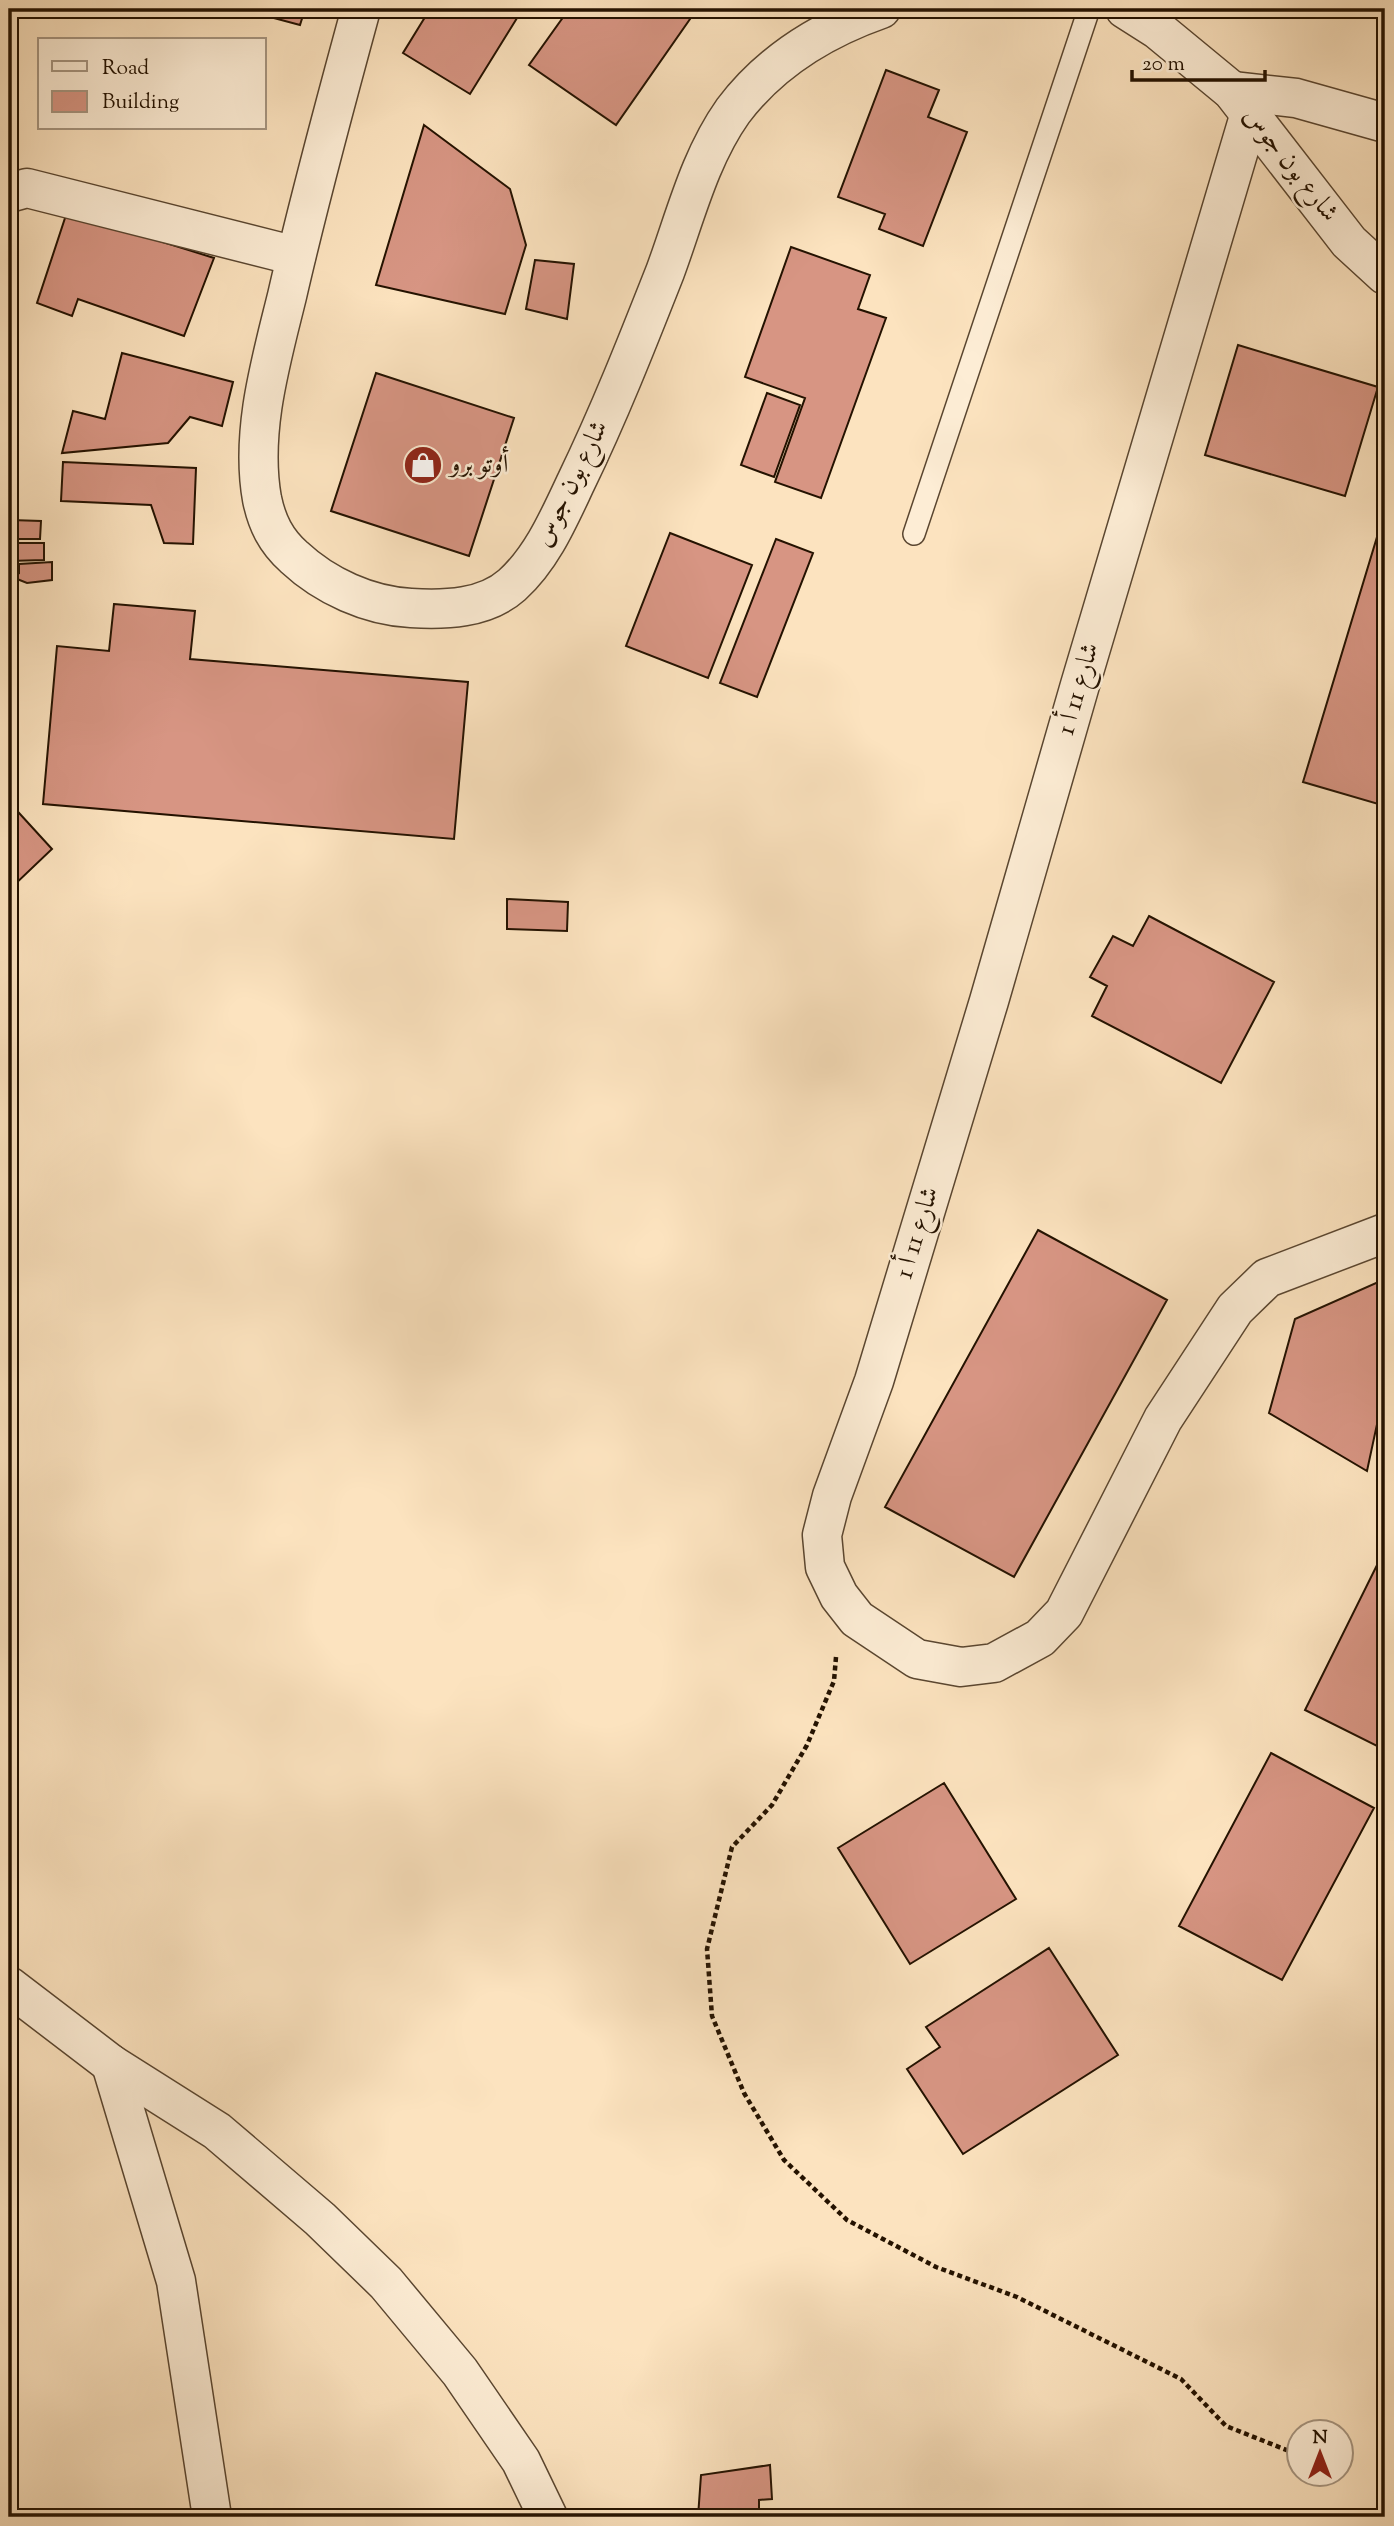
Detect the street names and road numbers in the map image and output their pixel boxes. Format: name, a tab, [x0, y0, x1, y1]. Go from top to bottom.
street label: شارع بون جوس	[1233, 100, 1347, 231]
street label: شارع بون جوس	[525, 414, 620, 554]
street label: شارع 11 أ 1	[1047, 638, 1111, 740]
street label: شارع 11 أ 1	[886, 1182, 950, 1284]

